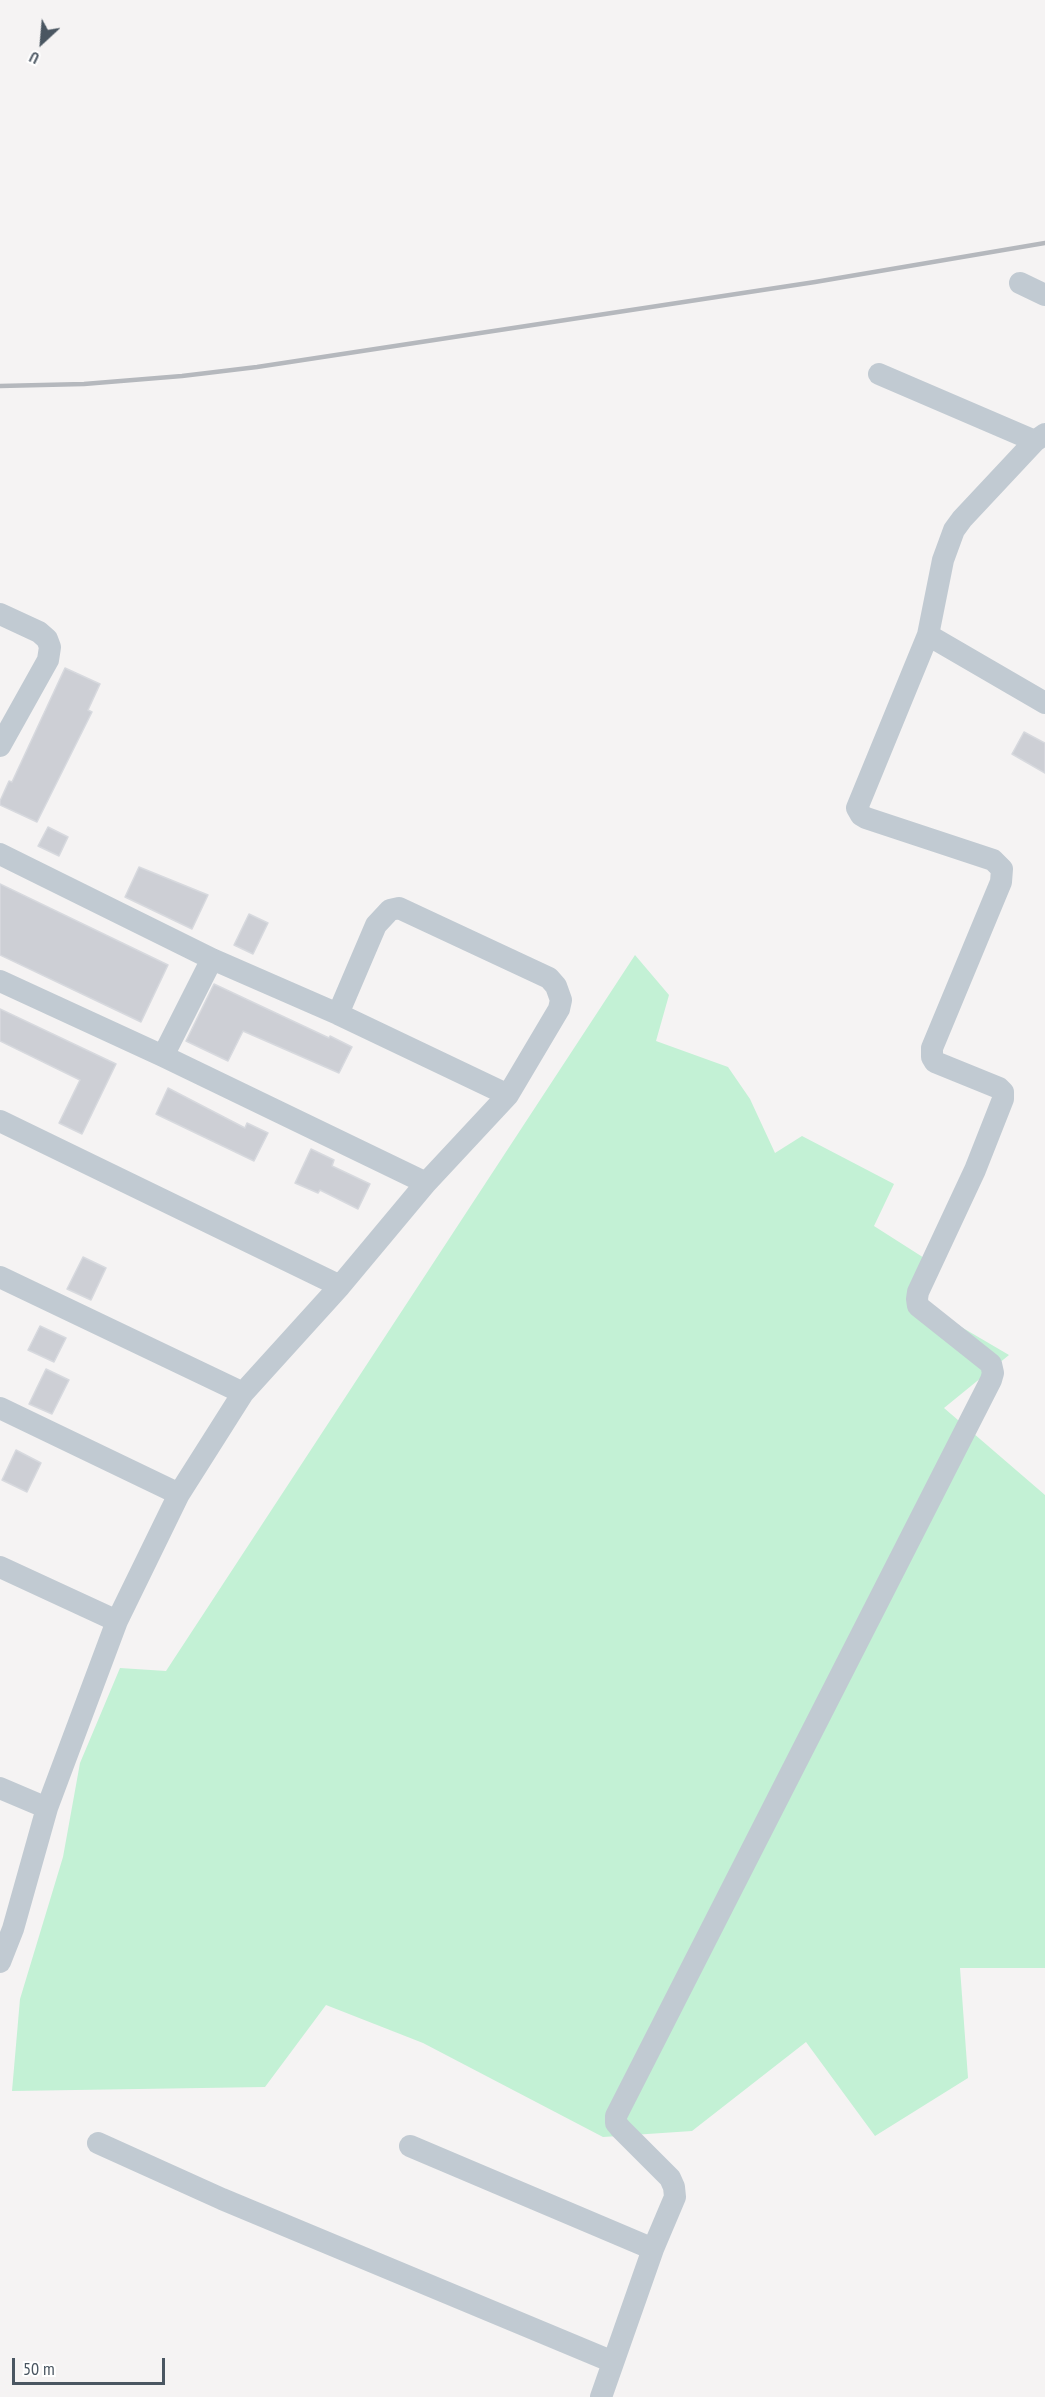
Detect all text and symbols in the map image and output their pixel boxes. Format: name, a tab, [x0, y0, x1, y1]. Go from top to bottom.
north arrow	[12, 12, 72, 72]
text: U	[26, 47, 42, 69]
scale bar	[15, 2346, 168, 2384]
text: 50 m	[23, 2357, 55, 2380]

